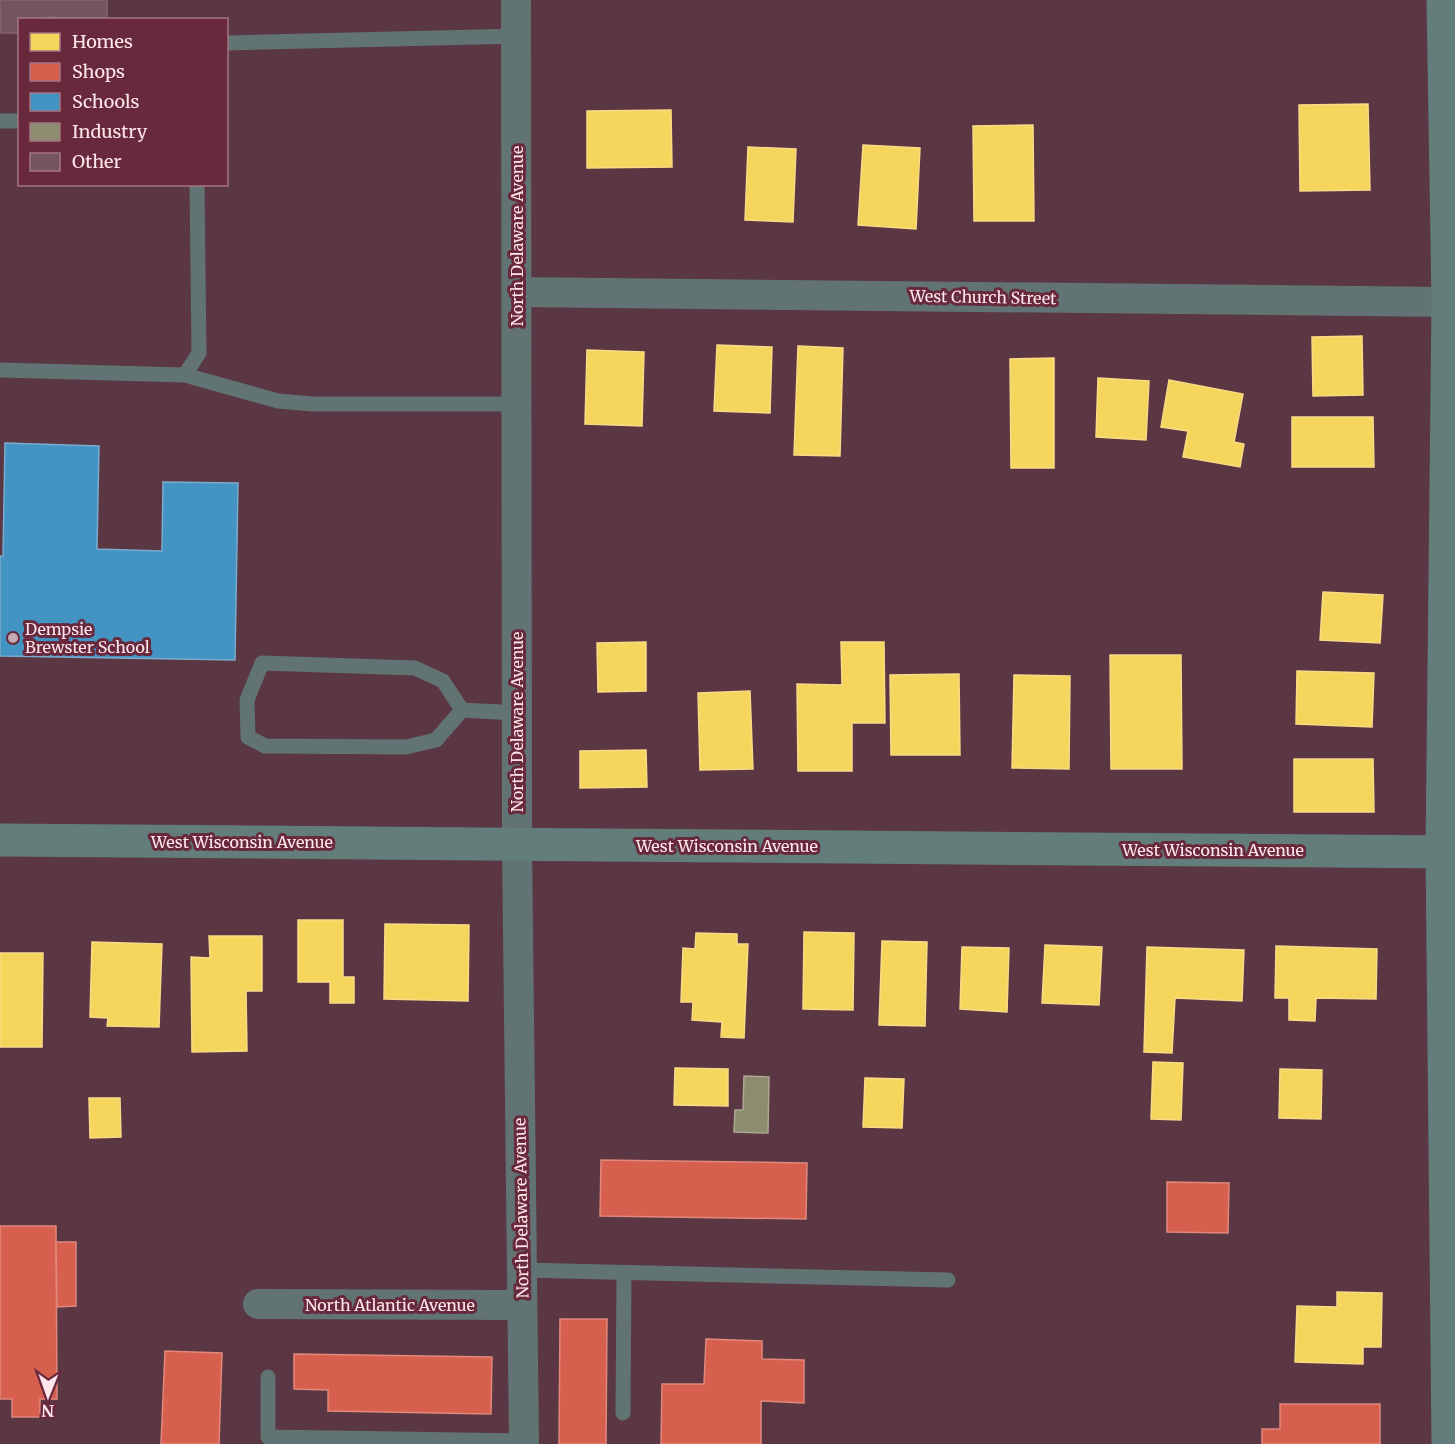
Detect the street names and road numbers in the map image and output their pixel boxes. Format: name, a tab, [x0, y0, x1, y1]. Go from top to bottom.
street label: North Delaware Avenue	[507, 146, 527, 326]
street label: West Church Street	[908, 286, 1057, 308]
street label: North Delaware Avenue	[507, 632, 527, 812]
street label: West Wisconsin Avenue	[150, 832, 333, 852]
street label: West Wisconsin Avenue	[635, 836, 818, 856]
street label: West Wisconsin Avenue	[1121, 840, 1304, 860]
street label: North Delaware Avenue	[509, 1118, 533, 1298]
street label: North Atlantic Avenue	[305, 1295, 475, 1315]

